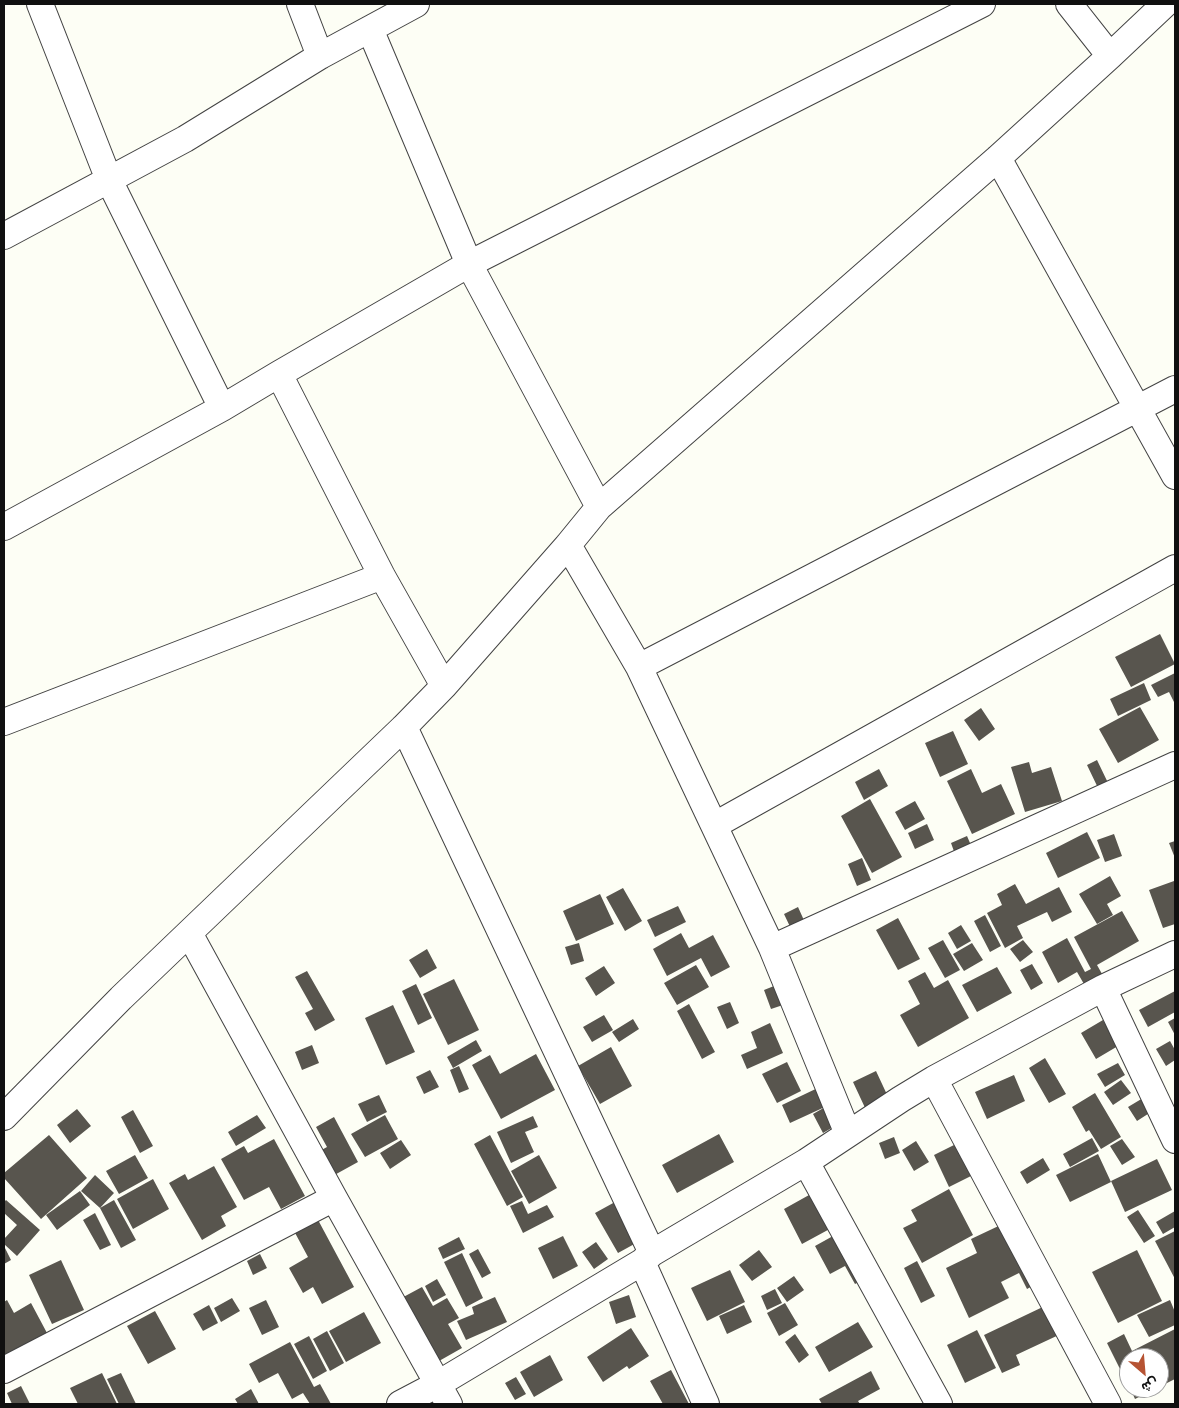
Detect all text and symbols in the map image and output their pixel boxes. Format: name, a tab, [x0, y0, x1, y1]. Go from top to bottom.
north arrow	[1119, 1348, 1169, 1398]
text: ش	[1138, 1373, 1162, 1398]

